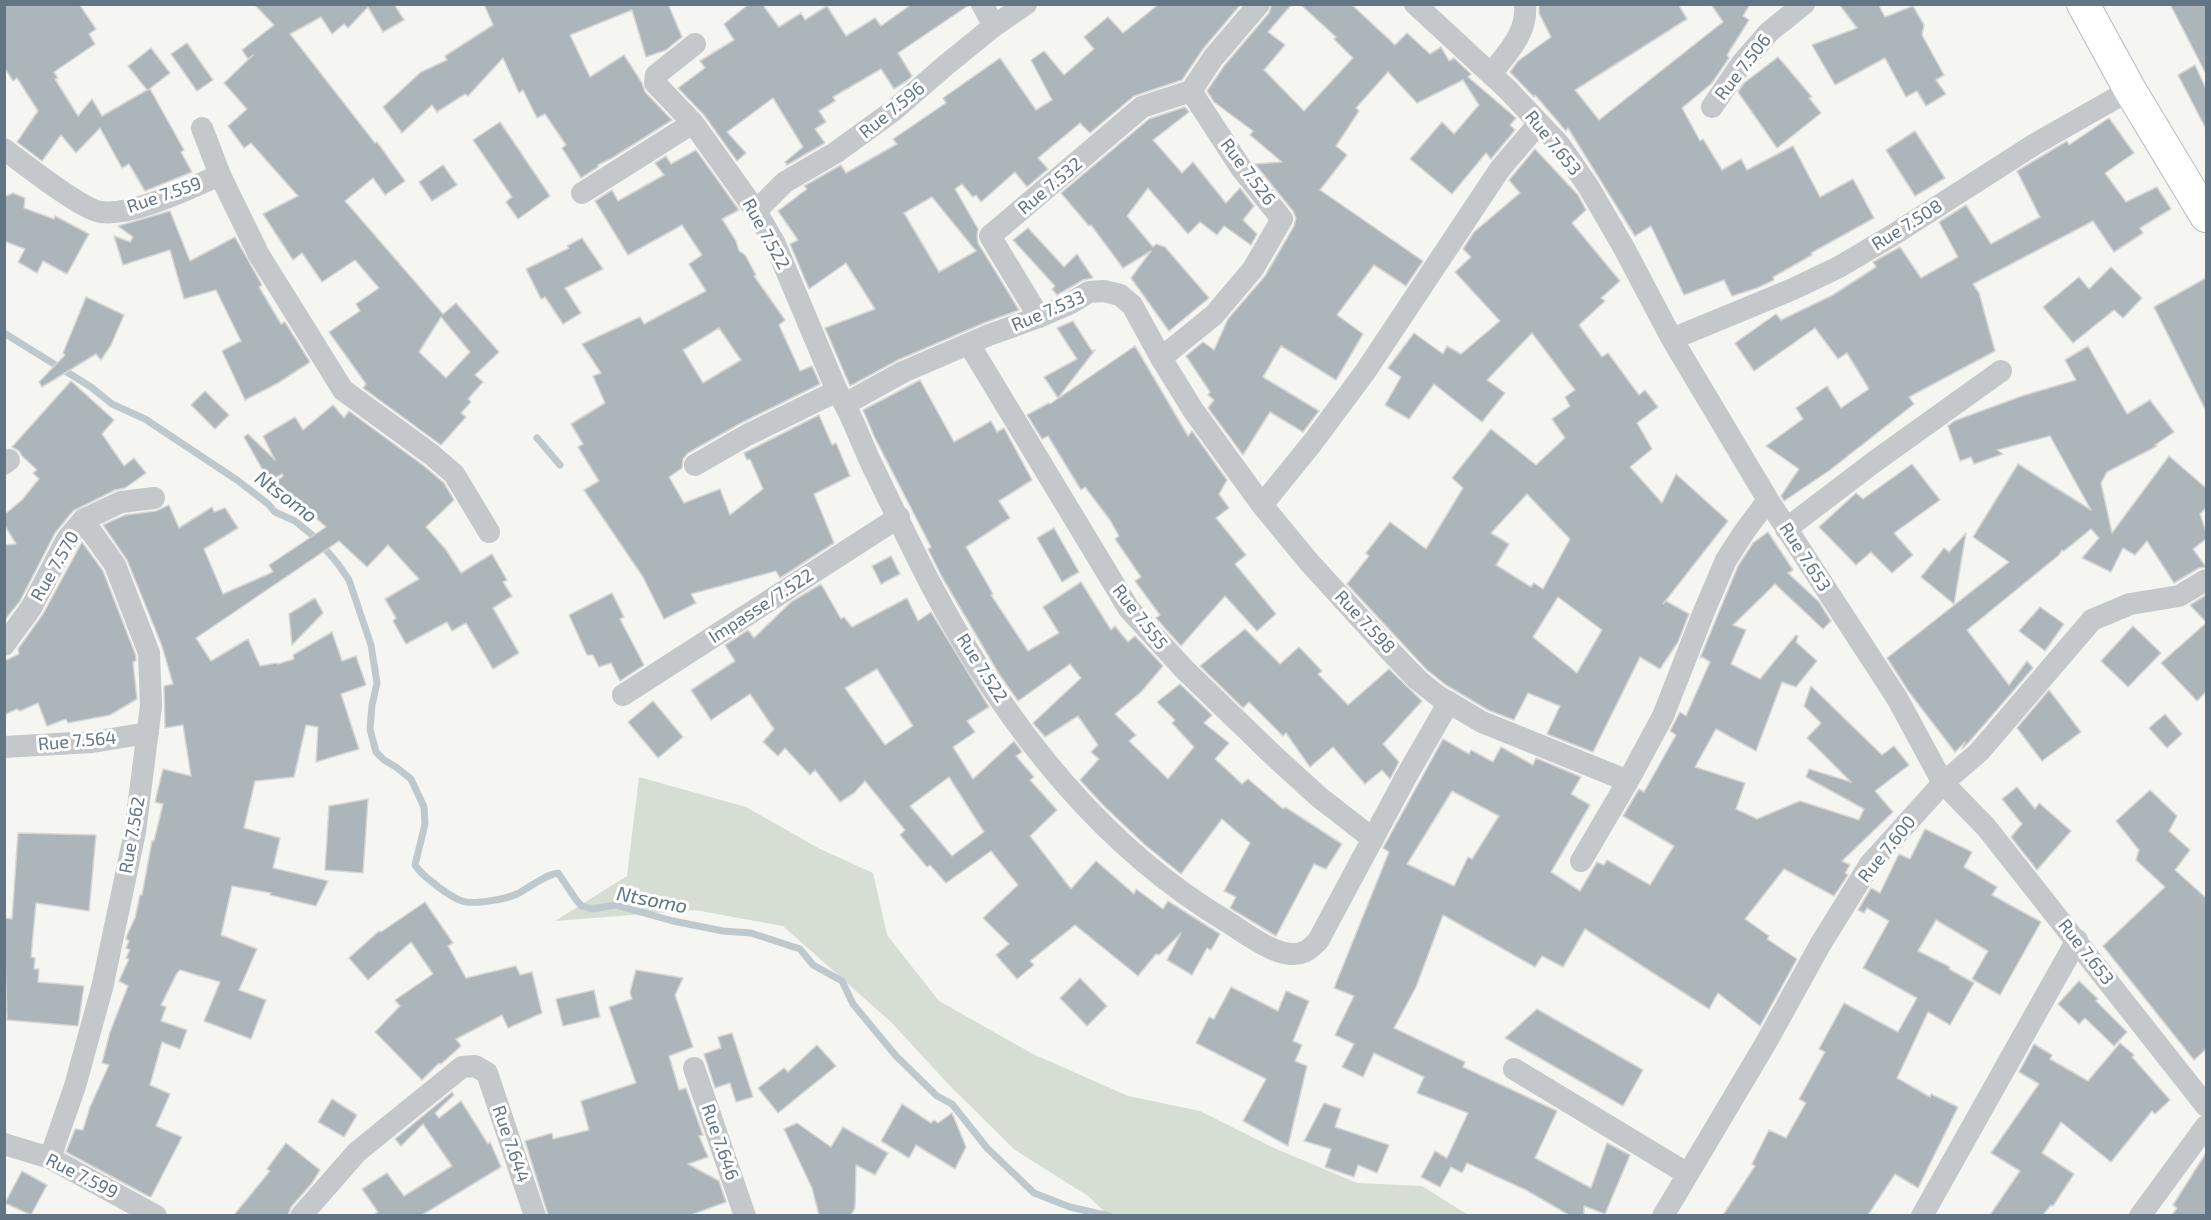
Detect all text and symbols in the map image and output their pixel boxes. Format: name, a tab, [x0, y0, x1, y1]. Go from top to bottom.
street label: Rue 7.506	[1710, 29, 1776, 105]
street label: Rue 7.596	[855, 77, 929, 143]
street label: Rue 7.653	[1520, 106, 1586, 180]
street label: Rue 7.526	[1216, 134, 1280, 210]
street label: Rue 7.532	[1013, 153, 1087, 219]
street label: Rue 7.559	[124, 172, 204, 218]
street label: Rue 7.522	[738, 195, 794, 273]
street label: Rue 7.508	[1868, 195, 1946, 255]
street label: Rue 7.533	[1008, 286, 1088, 336]
water label: Ntsomo	[250, 466, 322, 528]
street label: Rue 7.653	[1775, 519, 1835, 595]
street label: Rue 7.570	[26, 527, 84, 605]
street label: Impasse/7.522	[705, 564, 817, 648]
street label: Rue 7.555	[1108, 580, 1172, 654]
street label: Rue 7.598	[1330, 586, 1400, 658]
street label: Rue 7.522	[952, 630, 1012, 706]
street label: Rue 7.564	[37, 727, 117, 755]
street label: Rue 7.562	[115, 795, 149, 875]
street label: Rue 7.600	[1854, 811, 1920, 887]
water label: Ntsomo	[615, 881, 689, 919]
street label: Rue 7.653	[2054, 915, 2118, 989]
street label: Rue 7.646	[697, 1101, 743, 1183]
street label: Rue 7.644	[488, 1103, 534, 1185]
street label: Rue 7.599	[42, 1149, 122, 1203]

